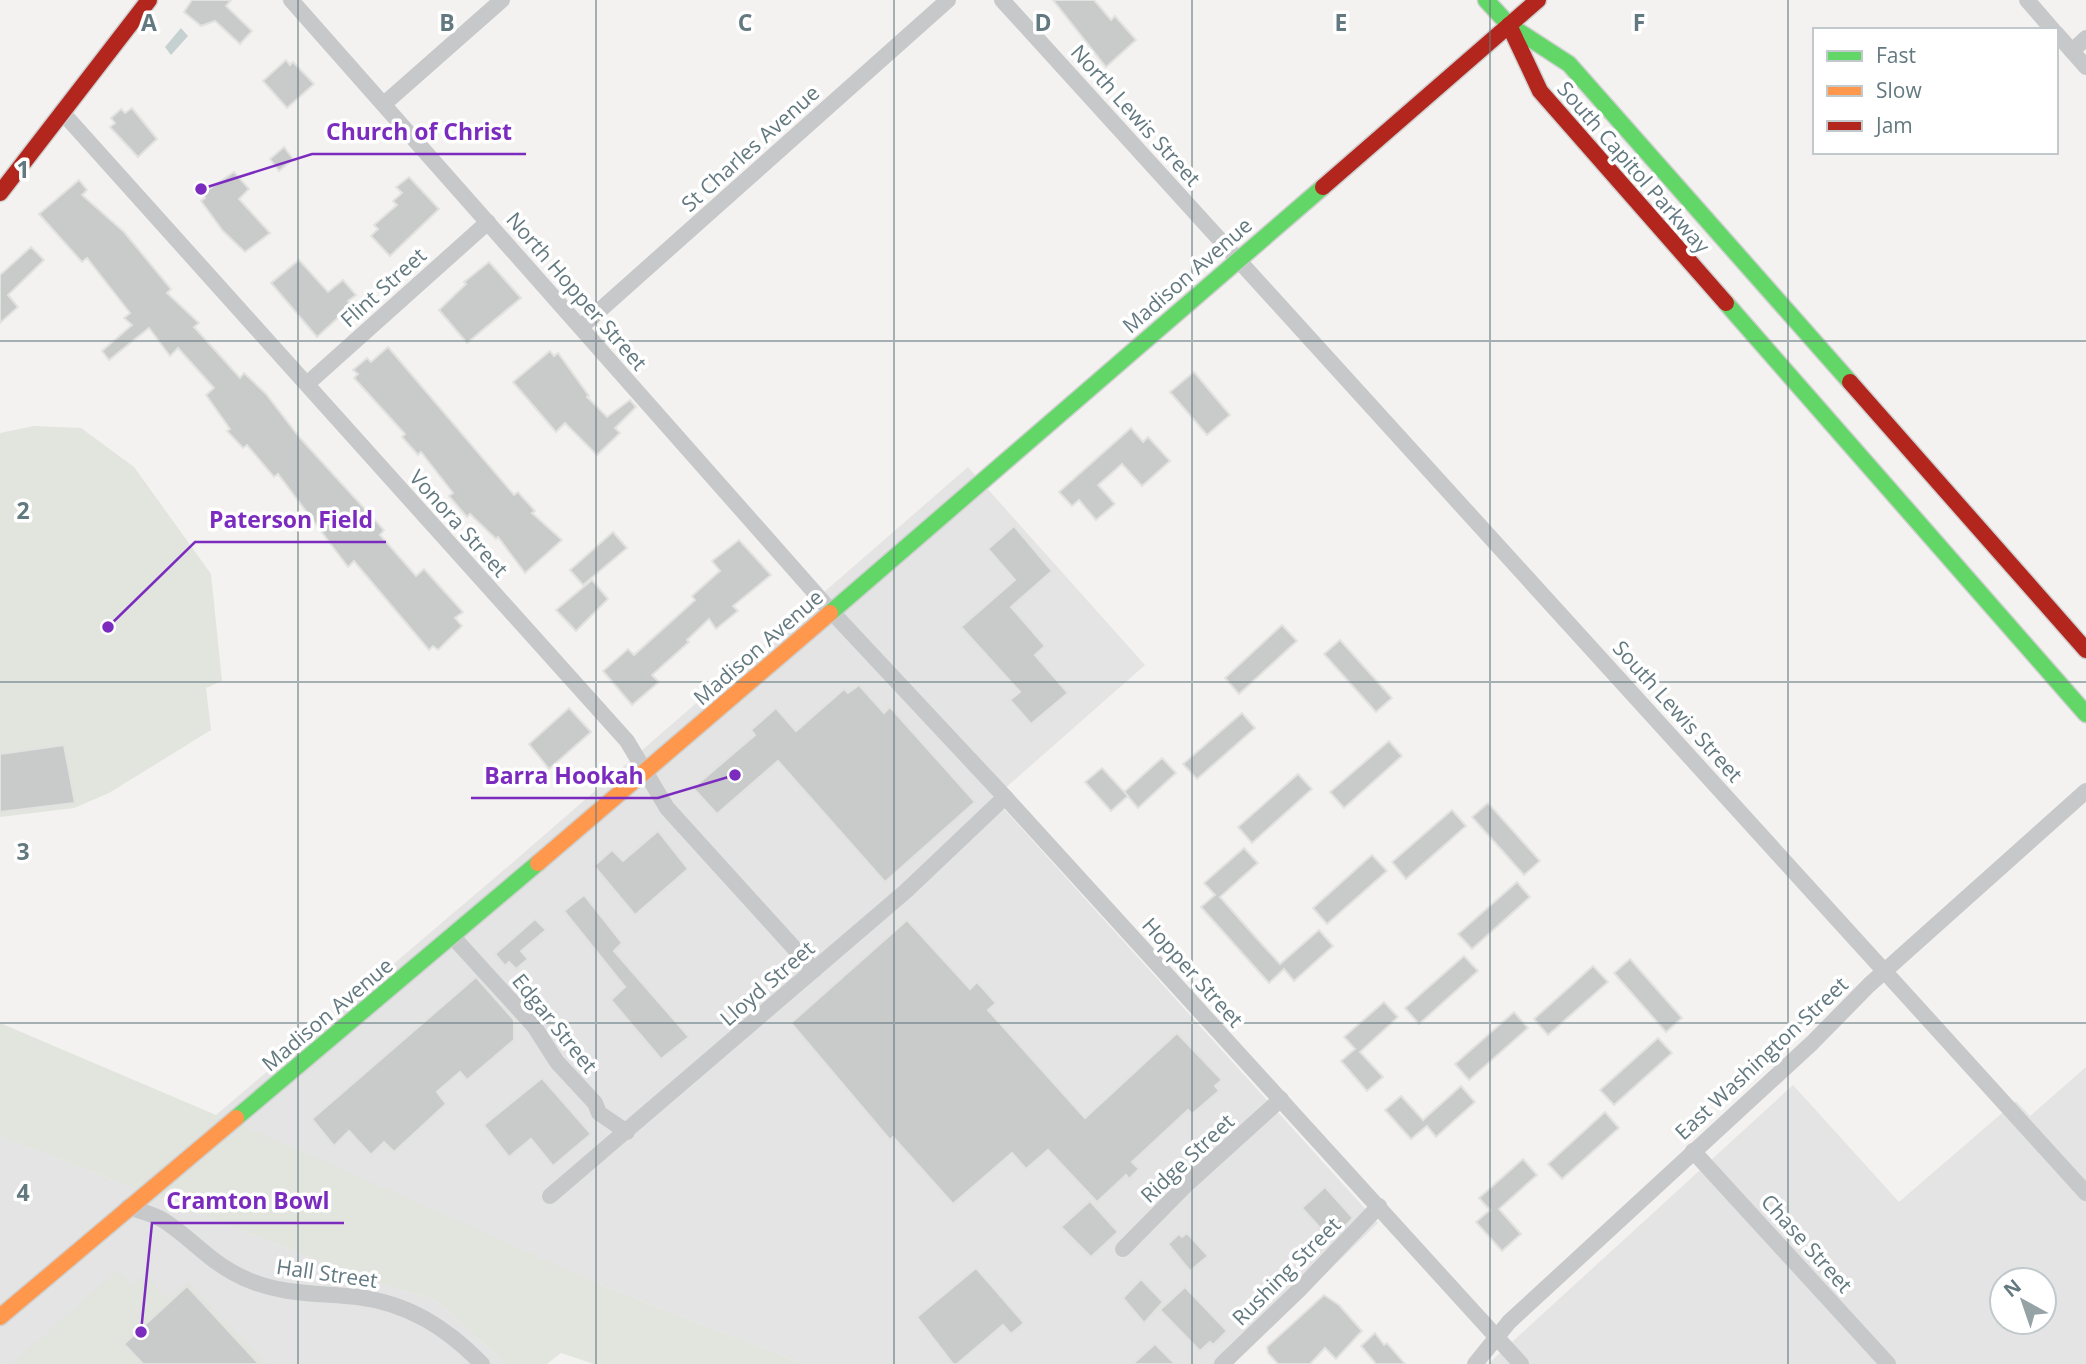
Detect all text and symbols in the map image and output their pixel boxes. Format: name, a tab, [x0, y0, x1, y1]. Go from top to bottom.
text: A	[141, 6, 157, 38]
text: B	[439, 6, 455, 38]
text: C	[738, 6, 752, 38]
text: D	[1034, 6, 1052, 38]
text: E	[1335, 6, 1347, 38]
text: F	[1633, 6, 1645, 38]
legend	[1813, 28, 2058, 154]
street label: North Lewis Street	[1065, 38, 1207, 192]
text: Fast	[1876, 41, 1916, 69]
street label: South Capitol Parkway	[1552, 75, 1717, 259]
text: Slow	[1876, 76, 1922, 104]
street label: St Charles Avenue	[675, 79, 825, 217]
callout: Church of Christ	[312, 110, 526, 154]
text: Jam	[1874, 111, 1913, 139]
text: Church of Christ	[326, 115, 512, 147]
text: 1	[16, 153, 30, 185]
street label: North Hopper Street	[500, 206, 654, 376]
street label: Madison Avenue	[1116, 211, 1258, 339]
street label: Flint Street	[334, 241, 432, 333]
street label: Vonora Street	[403, 463, 515, 583]
text: 2	[16, 494, 30, 526]
callout: Paterson Field	[195, 498, 386, 542]
text: Paterson Field	[209, 503, 373, 535]
street label: Madison Avenue	[687, 583, 829, 711]
street label: South Lewis Street	[1607, 634, 1749, 788]
callout: Barra Hookah	[471, 754, 658, 798]
text: Barra Hookah	[484, 759, 644, 791]
text: 3	[16, 835, 30, 867]
street label: Hopper Street	[1136, 911, 1250, 1033]
street label: Lloyd Street	[714, 934, 820, 1032]
street label: Madison Avenue	[256, 951, 398, 1077]
street label: Edgar Street	[506, 967, 604, 1079]
street label: East Washington Street	[1668, 970, 1854, 1146]
street label: Ridge Street	[1134, 1107, 1240, 1209]
text: 4	[16, 1176, 30, 1208]
callout: Cramton Bowl	[152, 1179, 344, 1223]
text: Cramton Bowl	[166, 1184, 330, 1216]
street label: Chase Street	[1755, 1188, 1859, 1298]
street label: Rushing Street	[1226, 1211, 1346, 1331]
street label: Hall Street	[275, 1252, 379, 1294]
north arrow	[1988, 1266, 2058, 1336]
text: N	[1998, 1273, 2026, 1303]

